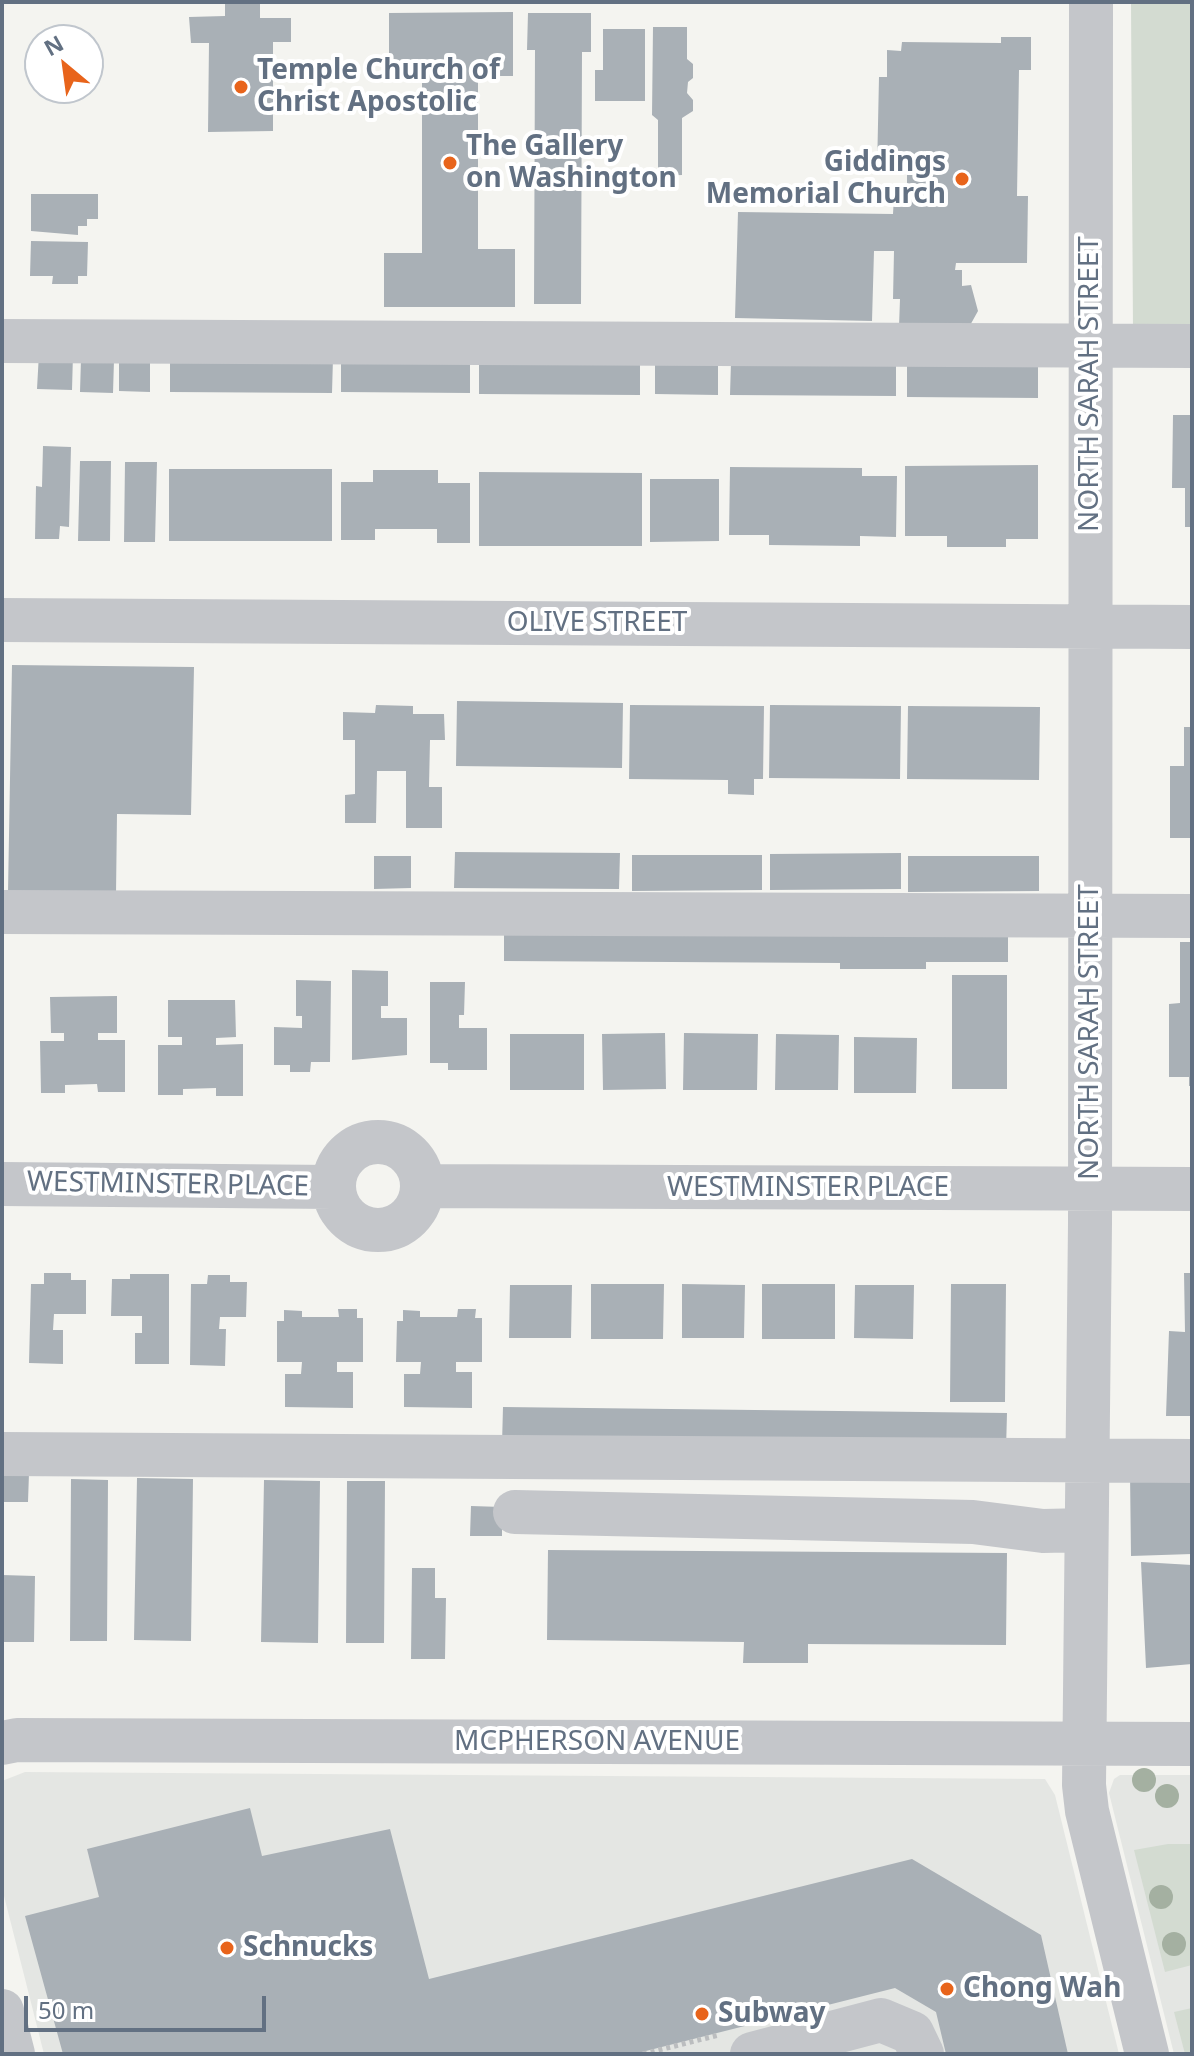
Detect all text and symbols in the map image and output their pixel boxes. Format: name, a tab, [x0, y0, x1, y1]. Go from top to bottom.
north arrow	[24, 24, 104, 104]
text: N	[38, 27, 68, 62]
place label: Temple Church of Christ Apostolic	[257, 54, 500, 120]
marker: Temple Church of Christ Apostolic	[232, 78, 250, 96]
place label: The Gallery on Washington	[466, 130, 677, 196]
place label: Giddings Memorial Church	[706, 146, 946, 212]
marker: The Gallery on Washington	[441, 154, 459, 172]
marker: Giddings Memorial Church	[953, 170, 971, 188]
street label: NORTH SARAH STREET	[1073, 236, 1107, 532]
street label: OLIVE STREET	[507, 606, 687, 640]
street label: NORTH SARAH STREET	[1073, 884, 1107, 1180]
street label: WESTMINSTER PLACE	[27, 1166, 309, 1204]
street label: WESTMINSTER PLACE	[667, 1171, 949, 1205]
street label: MCPHERSON AVENUE	[454, 1725, 740, 1759]
place label: Schnucks	[243, 1931, 373, 1965]
marker: Schnucks	[218, 1939, 236, 1957]
place label: Chong Wah	[963, 1972, 1121, 2006]
scale bar	[28, 1980, 270, 2030]
marker: Chong Wah	[938, 1980, 956, 1998]
text: 50 m	[38, 1993, 94, 2026]
place label: Subway	[718, 1997, 825, 2031]
marker: Subway	[693, 2005, 711, 2023]

